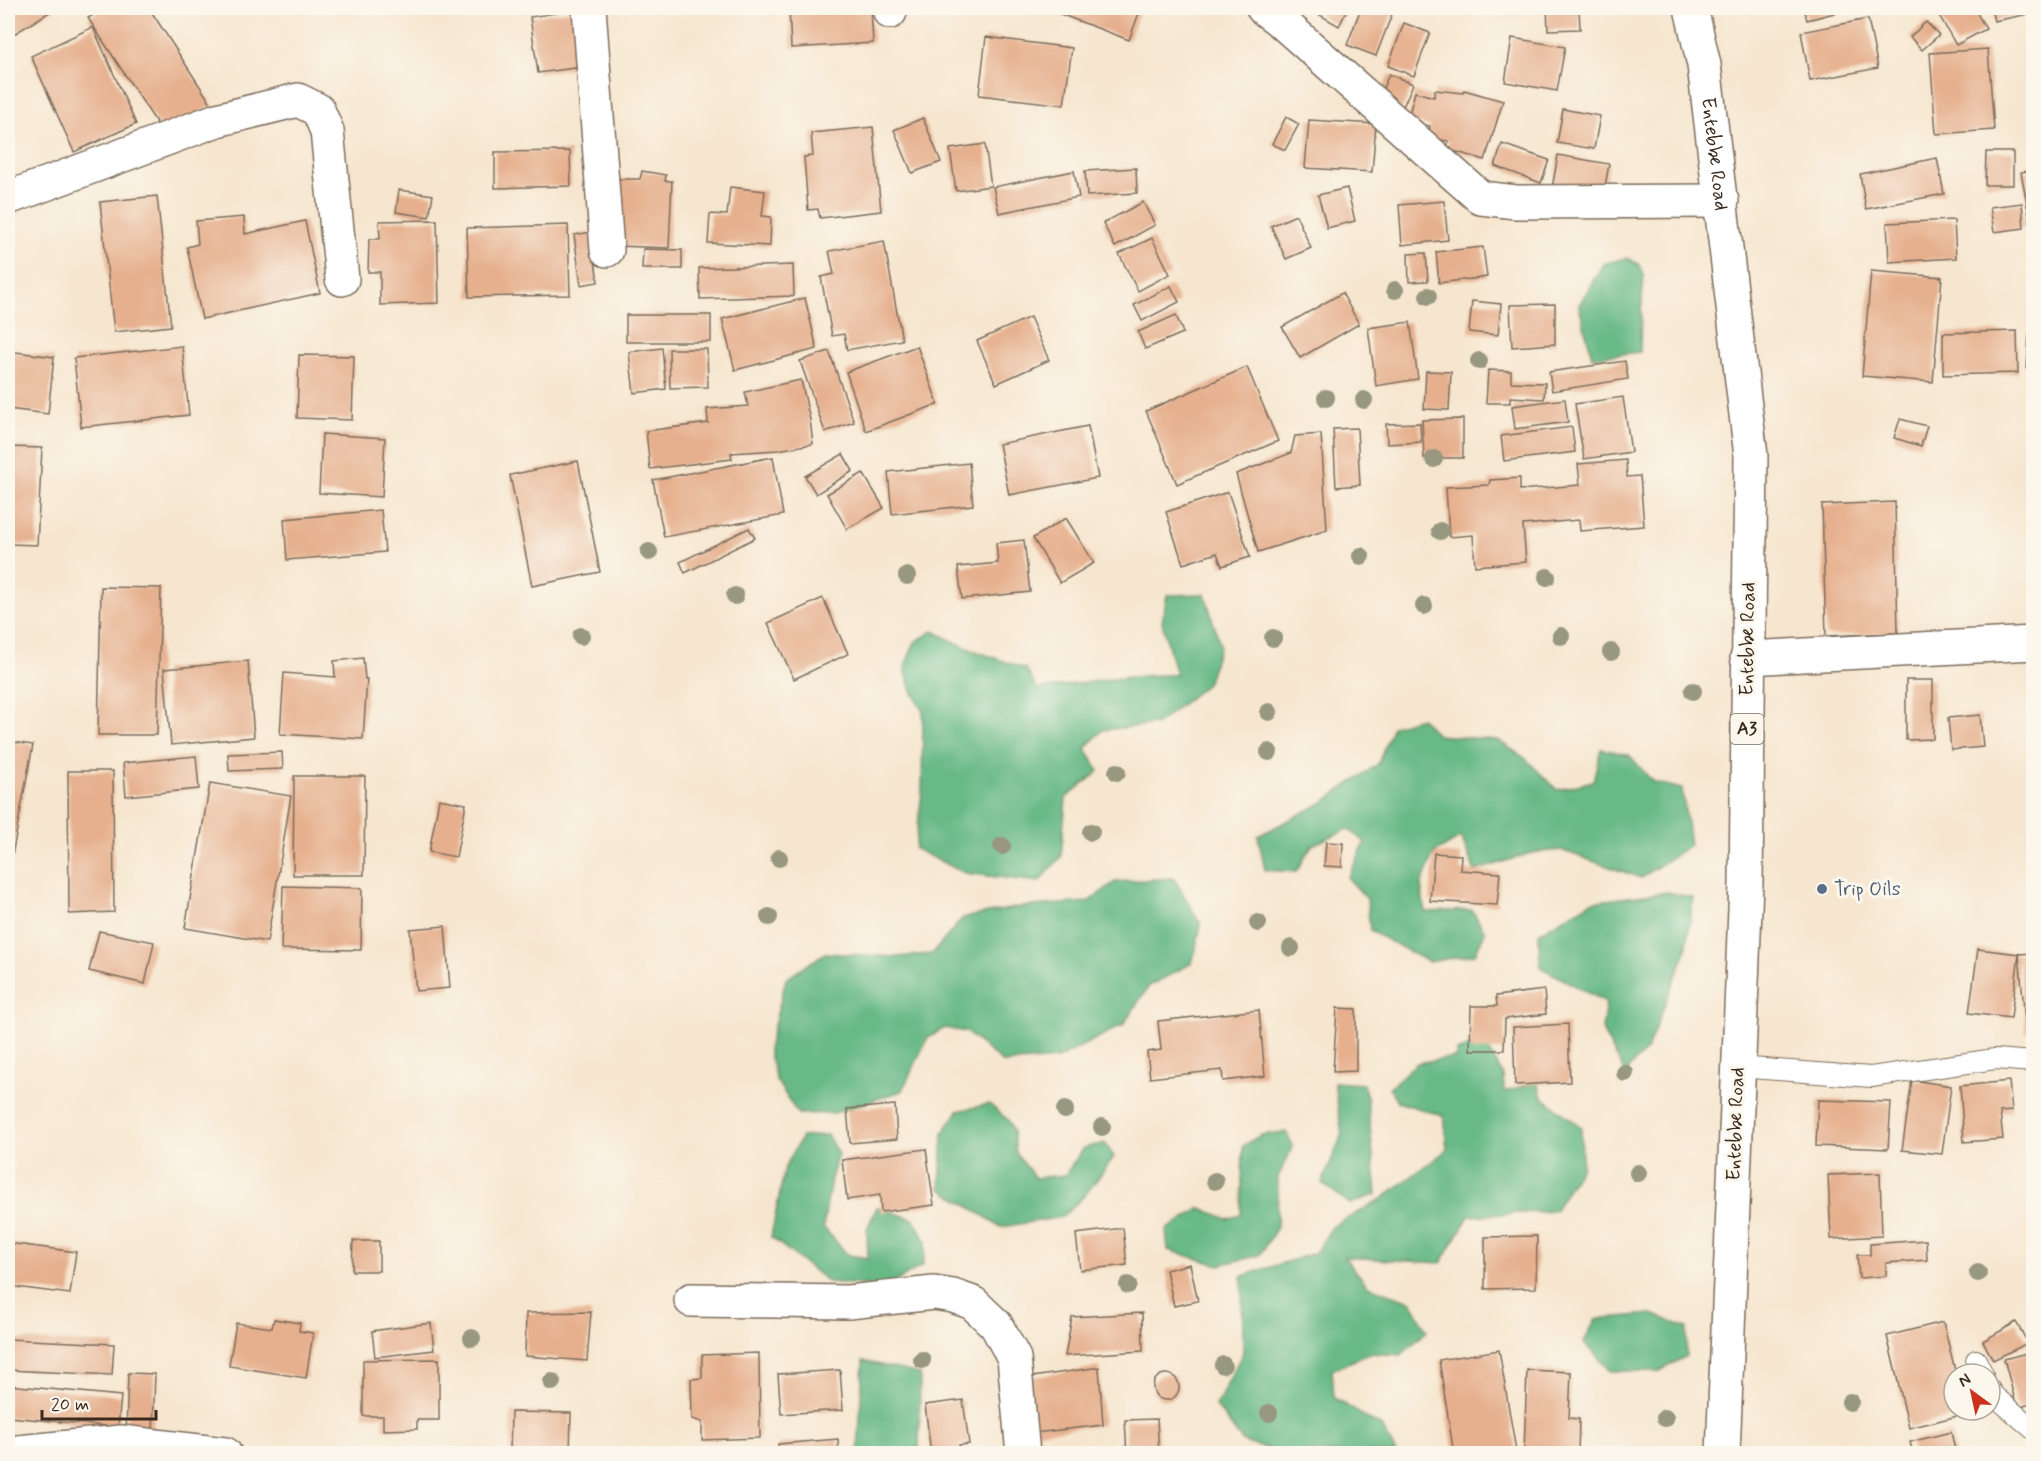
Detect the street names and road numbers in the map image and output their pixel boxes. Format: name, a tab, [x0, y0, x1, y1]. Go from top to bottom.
street label: Entebbe Road	[1694, 96, 1735, 212]
street label: Entebbe Road	[1734, 582, 1762, 696]
road number: A3	[1730, 714, 1764, 744]
street label: Entebbe Road	[1721, 1067, 1751, 1181]

